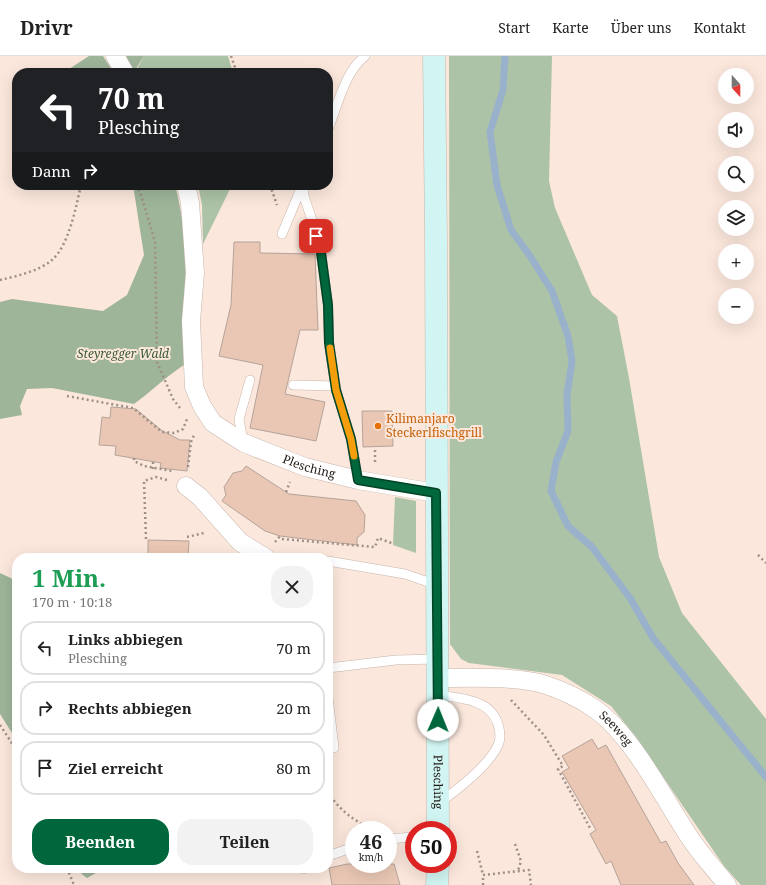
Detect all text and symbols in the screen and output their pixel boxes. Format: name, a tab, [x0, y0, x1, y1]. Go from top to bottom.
text: Drivr	[20, 15, 73, 41]
text: Start	[498, 18, 530, 37]
text: Karte	[552, 18, 589, 37]
text: Über uns	[611, 18, 671, 37]
text: Kontakt	[693, 18, 746, 37]
north arrow	[718, 68, 754, 104]
map controls	[718, 68, 754, 324]
text: 70 m	[98, 79, 165, 117]
icon: left	[32, 84, 84, 136]
button: sound	[718, 112, 754, 148]
text: Plesching	[98, 115, 180, 139]
button: search	[718, 156, 754, 192]
icon: right	[79, 160, 101, 182]
text: Dann	[32, 161, 71, 181]
button: layers	[718, 200, 754, 236]
pin	[299, 219, 333, 253]
icon: arrive	[305, 225, 327, 247]
button: +	[718, 244, 754, 280]
button: −	[718, 288, 754, 324]
park label: Steyregger Wald	[77, 345, 169, 362]
place label: Kilimanjaro Steckerlfischgrill	[386, 410, 482, 441]
marker: Kilimanjaro Steckerlfischgrill	[373, 421, 383, 431]
street label: Plesching	[280, 450, 338, 482]
text: 1 Min.	[32, 561, 106, 594]
button: close	[271, 566, 313, 608]
text: 170 m · 10:18	[32, 593, 112, 611]
text: Links abbiegen	[68, 629, 183, 649]
icon: left	[34, 637, 56, 659]
text: 70 m	[276, 638, 311, 658]
text: Plesching	[68, 649, 127, 667]
icon: right	[34, 697, 56, 719]
text: Rechts abbiegen	[68, 698, 192, 718]
text: 20 m	[276, 698, 311, 718]
position arrow	[417, 699, 459, 741]
street label: Seeweg	[596, 707, 637, 750]
street label: Plesching	[430, 755, 447, 810]
icon: arrive	[34, 757, 56, 779]
text: Ziel erreicht	[68, 758, 163, 778]
text: 80 m	[276, 758, 311, 778]
button: Beenden	[32, 819, 169, 865]
button: Teilen	[177, 819, 313, 865]
speed limit sign: 50	[405, 821, 457, 873]
text: 46	[360, 828, 382, 855]
text: km/h	[359, 850, 383, 864]

